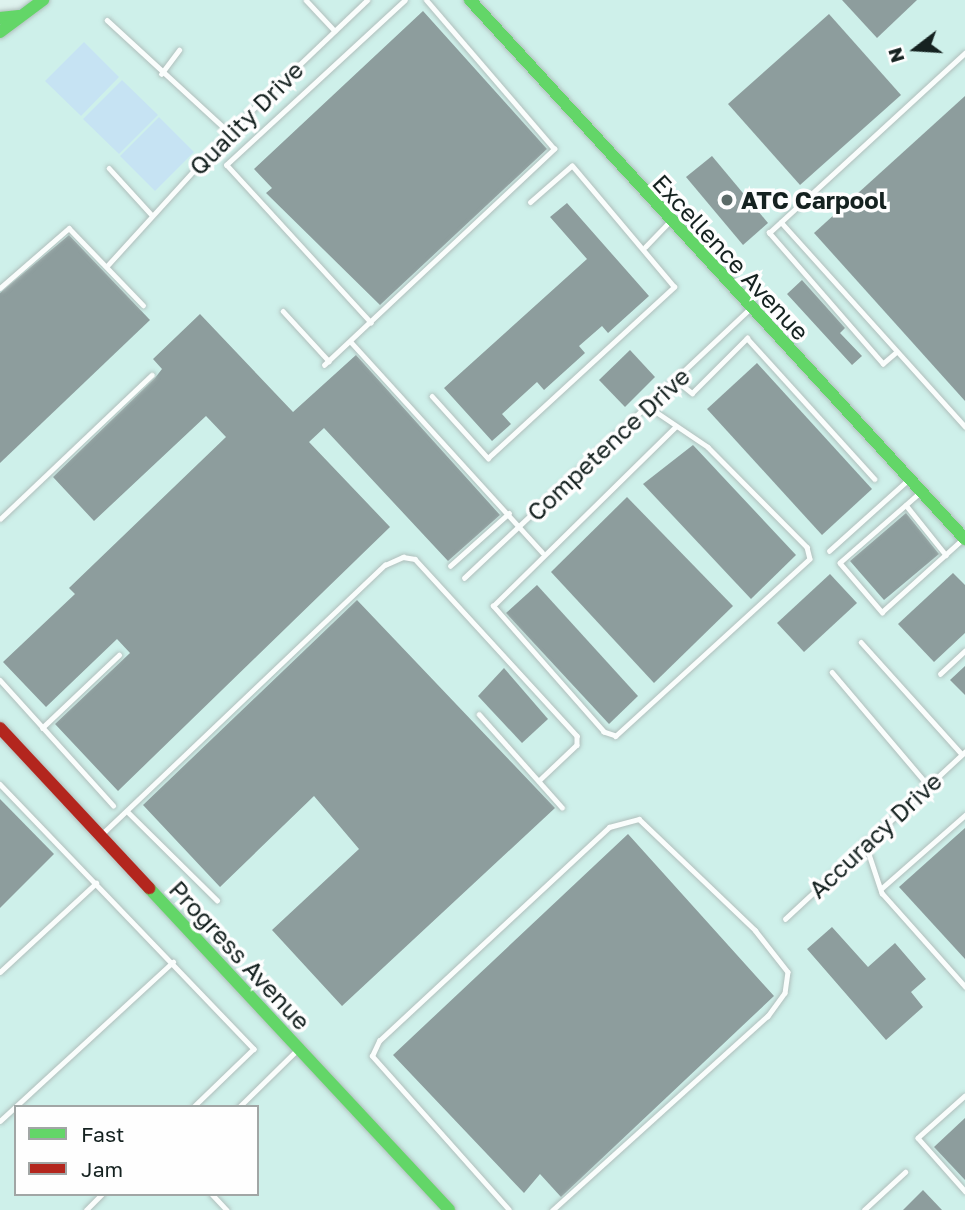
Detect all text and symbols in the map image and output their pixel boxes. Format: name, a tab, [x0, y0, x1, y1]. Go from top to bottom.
north arrow	[881, 14, 951, 84]
text: N	[882, 45, 909, 66]
street label: Quality Drive	[183, 55, 309, 181]
street label: Excellence Avenue	[647, 168, 815, 346]
place label: ATC Carpool	[741, 186, 887, 214]
marker: ATC Carpool	[719, 192, 735, 208]
street label: Competence Drive	[521, 361, 695, 527]
street label: Accuracy Drive	[803, 766, 947, 904]
street label: Progress Avenue	[164, 875, 316, 1035]
legend	[14, 1105, 259, 1196]
text: Fast	[81, 1121, 124, 1147]
text: Jam	[81, 1156, 123, 1182]

